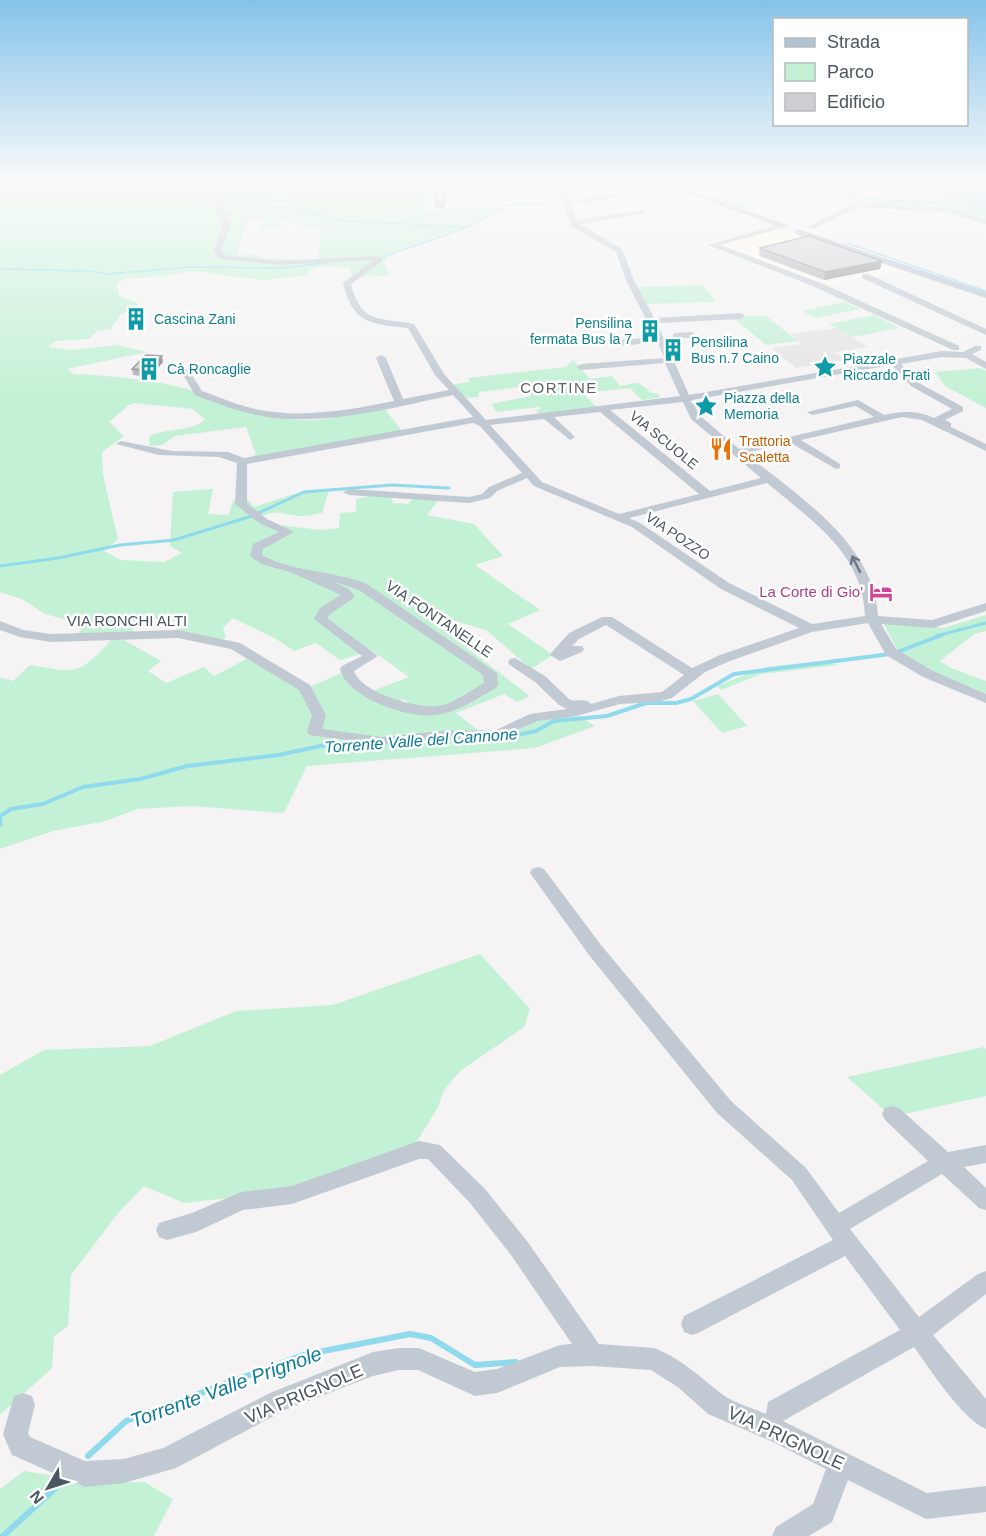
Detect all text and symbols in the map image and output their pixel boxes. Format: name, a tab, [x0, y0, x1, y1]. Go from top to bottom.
legend	[773, 18, 968, 126]
text: Strada	[827, 32, 881, 52]
text: Parco	[827, 62, 874, 82]
text: Edificio	[827, 92, 885, 112]
building icon: Cascina Zani	[123, 306, 149, 332]
place label: Cascina Zani	[154, 311, 236, 327]
place label: Pensilina fermata Bus la 7	[530, 315, 632, 347]
building icon: Pensilina fermata Bus la 7	[637, 318, 663, 344]
place label: Pensilina Bus n.7 Caino	[691, 334, 779, 366]
building icon: Pensilina Bus n.7 Caino	[660, 337, 686, 363]
place label: Piazzale Riccardo Frati	[843, 351, 930, 383]
place icon: Piazzale Riccardo Frati	[812, 354, 838, 380]
building icon: Cà Roncaglie	[136, 356, 162, 382]
place label: Cà Roncaglie	[167, 361, 251, 377]
district label: CORTINE	[520, 379, 598, 396]
place label: Piazza della Memoria	[724, 390, 800, 422]
place icon: Piazza della Memoria	[693, 393, 719, 419]
street label: VIA SCUOLE	[627, 408, 701, 472]
place label: Trattoria Scaletta	[739, 433, 791, 465]
restaurant icon: Trattoria Scaletta	[708, 436, 734, 462]
street label: VIA POZZO	[643, 509, 713, 563]
one-way arrow	[850, 555, 862, 573]
street label: VIA FONTANELLE	[383, 577, 496, 661]
hotel icon: La Corte di Gio'	[868, 579, 894, 605]
place label: La Corte di Gio'	[759, 583, 863, 600]
street label: VIA RONCHI ALTI	[67, 612, 187, 629]
water label: Torrente Valle del Cannone	[324, 725, 518, 756]
water label: Torrente Valle Prignole	[127, 1342, 325, 1432]
street label: VIA PRIGNOLE	[242, 1360, 366, 1428]
street label: VIA PRIGNOLE	[725, 1402, 847, 1474]
north arrow	[18, 1458, 78, 1518]
text: N	[26, 1487, 47, 1507]

